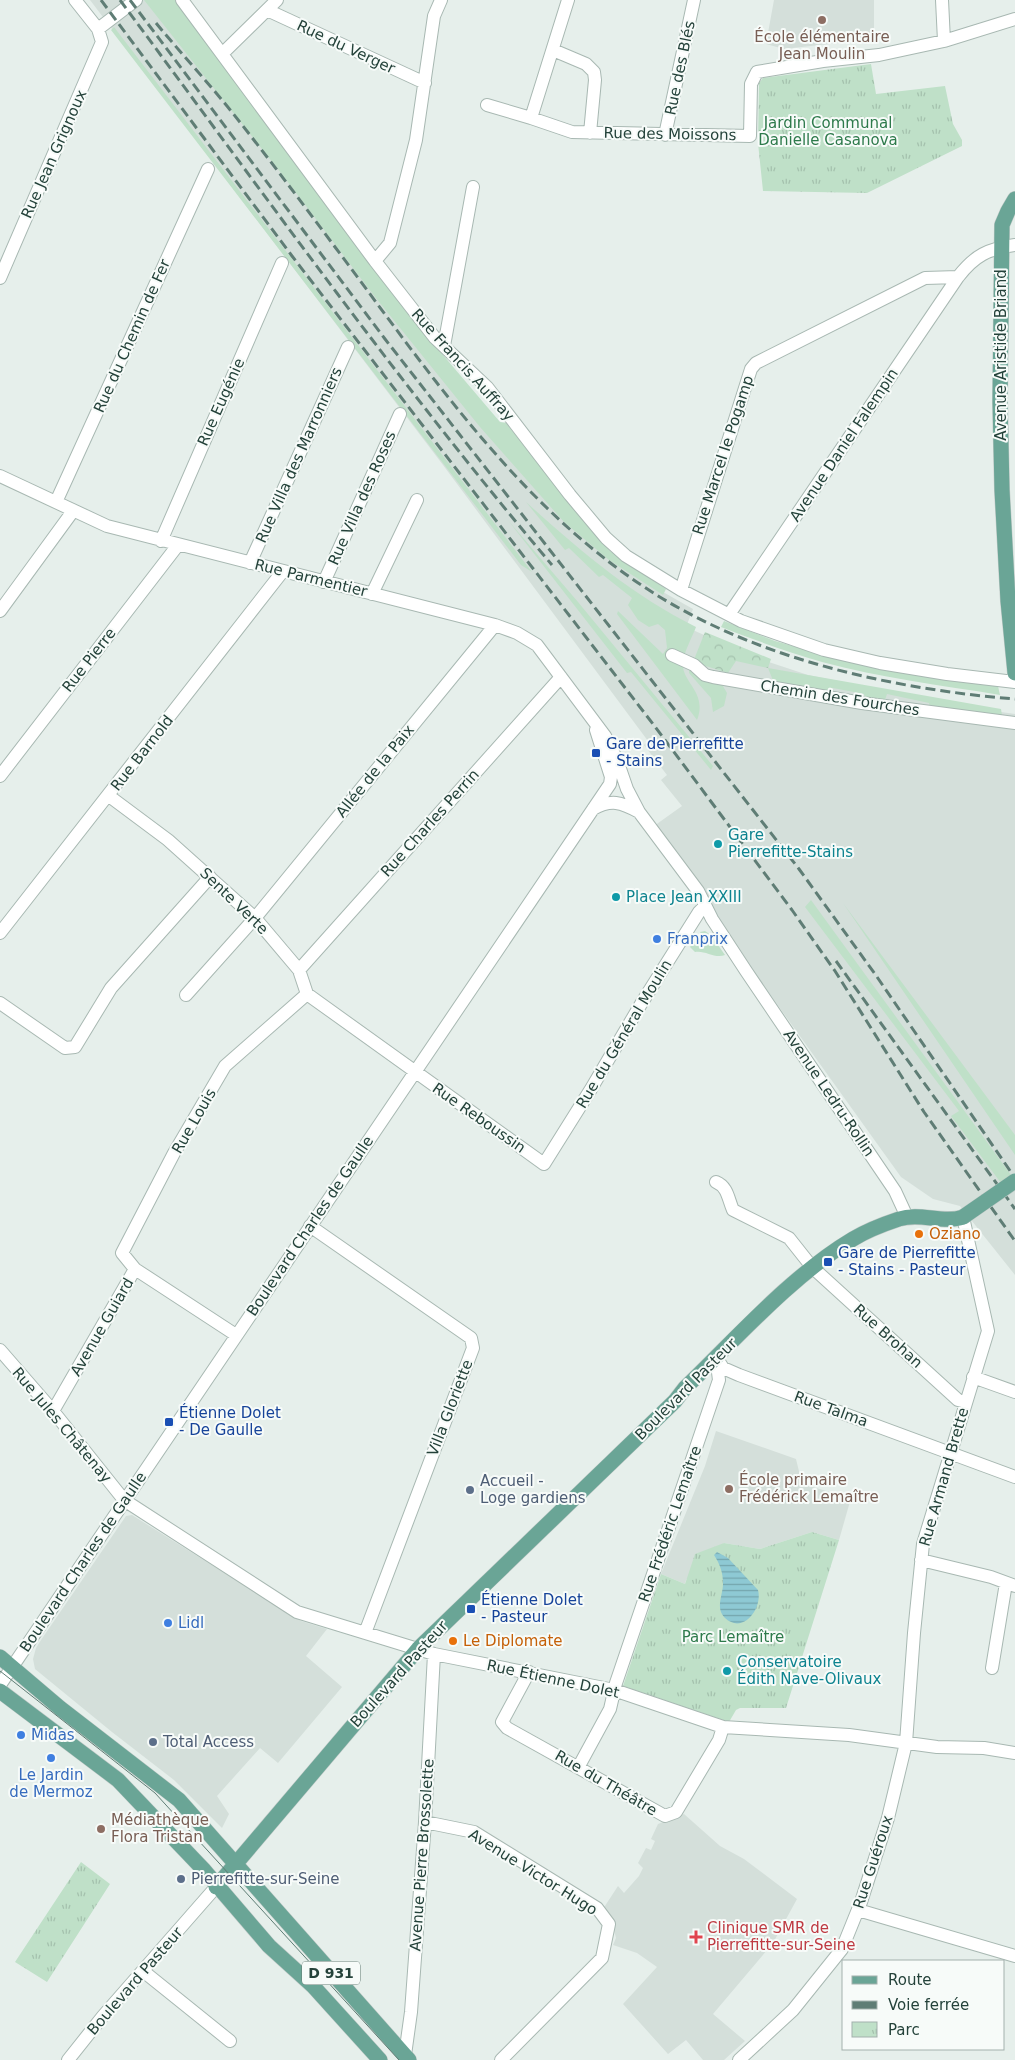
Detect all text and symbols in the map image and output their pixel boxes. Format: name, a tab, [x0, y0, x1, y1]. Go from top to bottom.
marker: École élémentaire Jean Moulin	[816, 14, 828, 26]
street label: Rue du Verger	[294, 16, 399, 78]
street label: Rue des Blés	[661, 19, 699, 117]
place label: École élémentaire Jean Moulin	[754, 27, 890, 63]
street label: Rue Jean Grignoux	[18, 87, 91, 221]
park label: Jardin Communal Danielle Casanova	[758, 114, 898, 149]
street label: Rue des Moissons	[603, 124, 737, 144]
street label: Rue du Chemin de Fer	[90, 256, 174, 416]
street label: Avenue Aristide Briand	[992, 269, 1010, 441]
street label: Rue Francis Auffray	[408, 305, 518, 425]
street label: Rue Eugénie	[194, 355, 248, 449]
street label: Rue Villa des Marronniers	[252, 364, 346, 546]
street label: Avenue Daniel Falempin	[786, 365, 902, 525]
street label: Rue Marcel le Pogamp	[689, 373, 757, 537]
street label: Rue Villa des Roses	[324, 428, 400, 568]
street label: Rue Parmentier	[253, 555, 370, 601]
street label: Rue Pierre	[58, 624, 120, 696]
street label: Chemin des Fourches	[759, 677, 921, 720]
street label: Rue Barnold	[107, 712, 177, 794]
street label: Allée de la Paix	[332, 721, 418, 821]
place label: Gare de Pierrefitte - Stains	[606, 735, 744, 770]
marker: Gare de Pierrefitte - Stains	[590, 747, 602, 759]
street label: Rue Charles Perrin	[377, 766, 483, 880]
place label: Gare Pierrefitte-Stains	[728, 826, 853, 861]
marker: Gare Pierrefitte-Stains	[712, 838, 724, 850]
street label: Sente Verte	[196, 864, 272, 938]
place label: Place Jean XXIII	[626, 888, 742, 906]
marker: Place Jean XXIII	[610, 891, 622, 903]
place label: Franprix	[667, 930, 728, 948]
marker: Franprix	[651, 933, 663, 945]
street label: Rue du Général Moulin	[572, 956, 676, 1112]
street label: Avenue Ledru-Rollin	[780, 1026, 878, 1160]
street label: Rue Reboussin	[429, 1079, 529, 1157]
street label: Rue Louis	[168, 1085, 220, 1157]
street label: Boulevard Charles de Gaulle	[243, 1133, 377, 1319]
place label: Oziano	[929, 1225, 981, 1243]
marker: Oziano	[913, 1228, 925, 1240]
place label: Gare de Pierrefitte - Stains - Pasteur	[838, 1244, 976, 1279]
marker: Gare de Pierrefitte - Stains - Pasteur	[822, 1256, 834, 1268]
street label: Avenue Guiard	[67, 1275, 137, 1379]
street label: Rue Brohan	[850, 1300, 926, 1372]
street label: Boulevard Pasteur	[631, 1334, 741, 1444]
street label: Villa Gloriette	[423, 1357, 477, 1459]
street label: Rue Jules Châtenay	[8, 1364, 116, 1486]
street label: Rue Talma	[792, 1387, 870, 1431]
place label: Étienne Dolet - De Gaulle	[179, 1403, 281, 1439]
street label: Rue Armand Brette	[916, 1406, 972, 1548]
marker: Étienne Dolet - De Gaulle	[163, 1416, 175, 1428]
street label: Rue Frédéric Lemaître	[635, 1443, 705, 1605]
street label: Boulevard Charles de Gaulle	[16, 1469, 150, 1655]
place label: École primaire Frédérick Lemaître	[739, 1470, 879, 1506]
place label: Accueil - Loge gardiens	[480, 1472, 586, 1507]
marker: École primaire Frédérick Lemaître	[723, 1483, 735, 1495]
marker: Accueil - Loge gardiens	[464, 1484, 476, 1496]
place label: Étienne Dolet - Pasteur	[481, 1590, 583, 1626]
marker: Étienne Dolet - Pasteur	[465, 1603, 477, 1615]
place label: Lidl	[178, 1614, 204, 1632]
marker: Lidl	[162, 1617, 174, 1629]
street label: Boulevard Pasteur	[347, 1617, 452, 1731]
park label: Parc Lemaître	[682, 1628, 784, 1646]
place label: Le Diplomate	[463, 1632, 563, 1650]
marker: Le Diplomate	[447, 1635, 459, 1647]
place label: Conservatoire Édith Nave-Olivaux	[737, 1653, 881, 1688]
street label: Rue Étienne Dolet	[485, 1655, 621, 1702]
marker: Conservatoire Édith Nave-Olivaux	[721, 1665, 733, 1677]
place label: Midas	[31, 1726, 75, 1744]
marker: Midas	[15, 1729, 27, 1741]
place label: Total Access	[162, 1733, 254, 1751]
marker: Total Access	[147, 1736, 159, 1748]
street label: Rue du Théâtre	[552, 1746, 660, 1820]
marker: Le Jardin de Mermoz	[45, 1752, 57, 1764]
street label: Avenue Pierre Brossolette	[406, 1758, 438, 1952]
place label: Le Jardin de Mermoz	[9, 1766, 93, 1801]
place label: Médiathèque Flora Tristan	[111, 1811, 209, 1846]
street label: Rue Guéroux	[849, 1813, 897, 1911]
marker: Médiathèque Flora Tristan	[95, 1823, 107, 1835]
street label: Avenue Victor Hugo	[465, 1825, 601, 1919]
place label: Pierrefitte-sur-Seine	[191, 1870, 340, 1888]
marker: Pierrefitte-sur-Seine	[175, 1873, 187, 1885]
place label: Clinique SMR de Pierrefitte-sur-Seine	[707, 1919, 856, 1954]
street label: Boulevard Pasteur	[83, 1923, 187, 2039]
marker: Clinique SMR de Pierrefitte-sur-Seine	[689, 1930, 703, 1944]
legend	[842, 1960, 1005, 2050]
road number: D 931	[302, 1962, 360, 1985]
text: Route	[888, 1971, 932, 1989]
text: Voie ferrée	[888, 1996, 969, 2014]
text: Parc	[888, 2021, 920, 2039]

